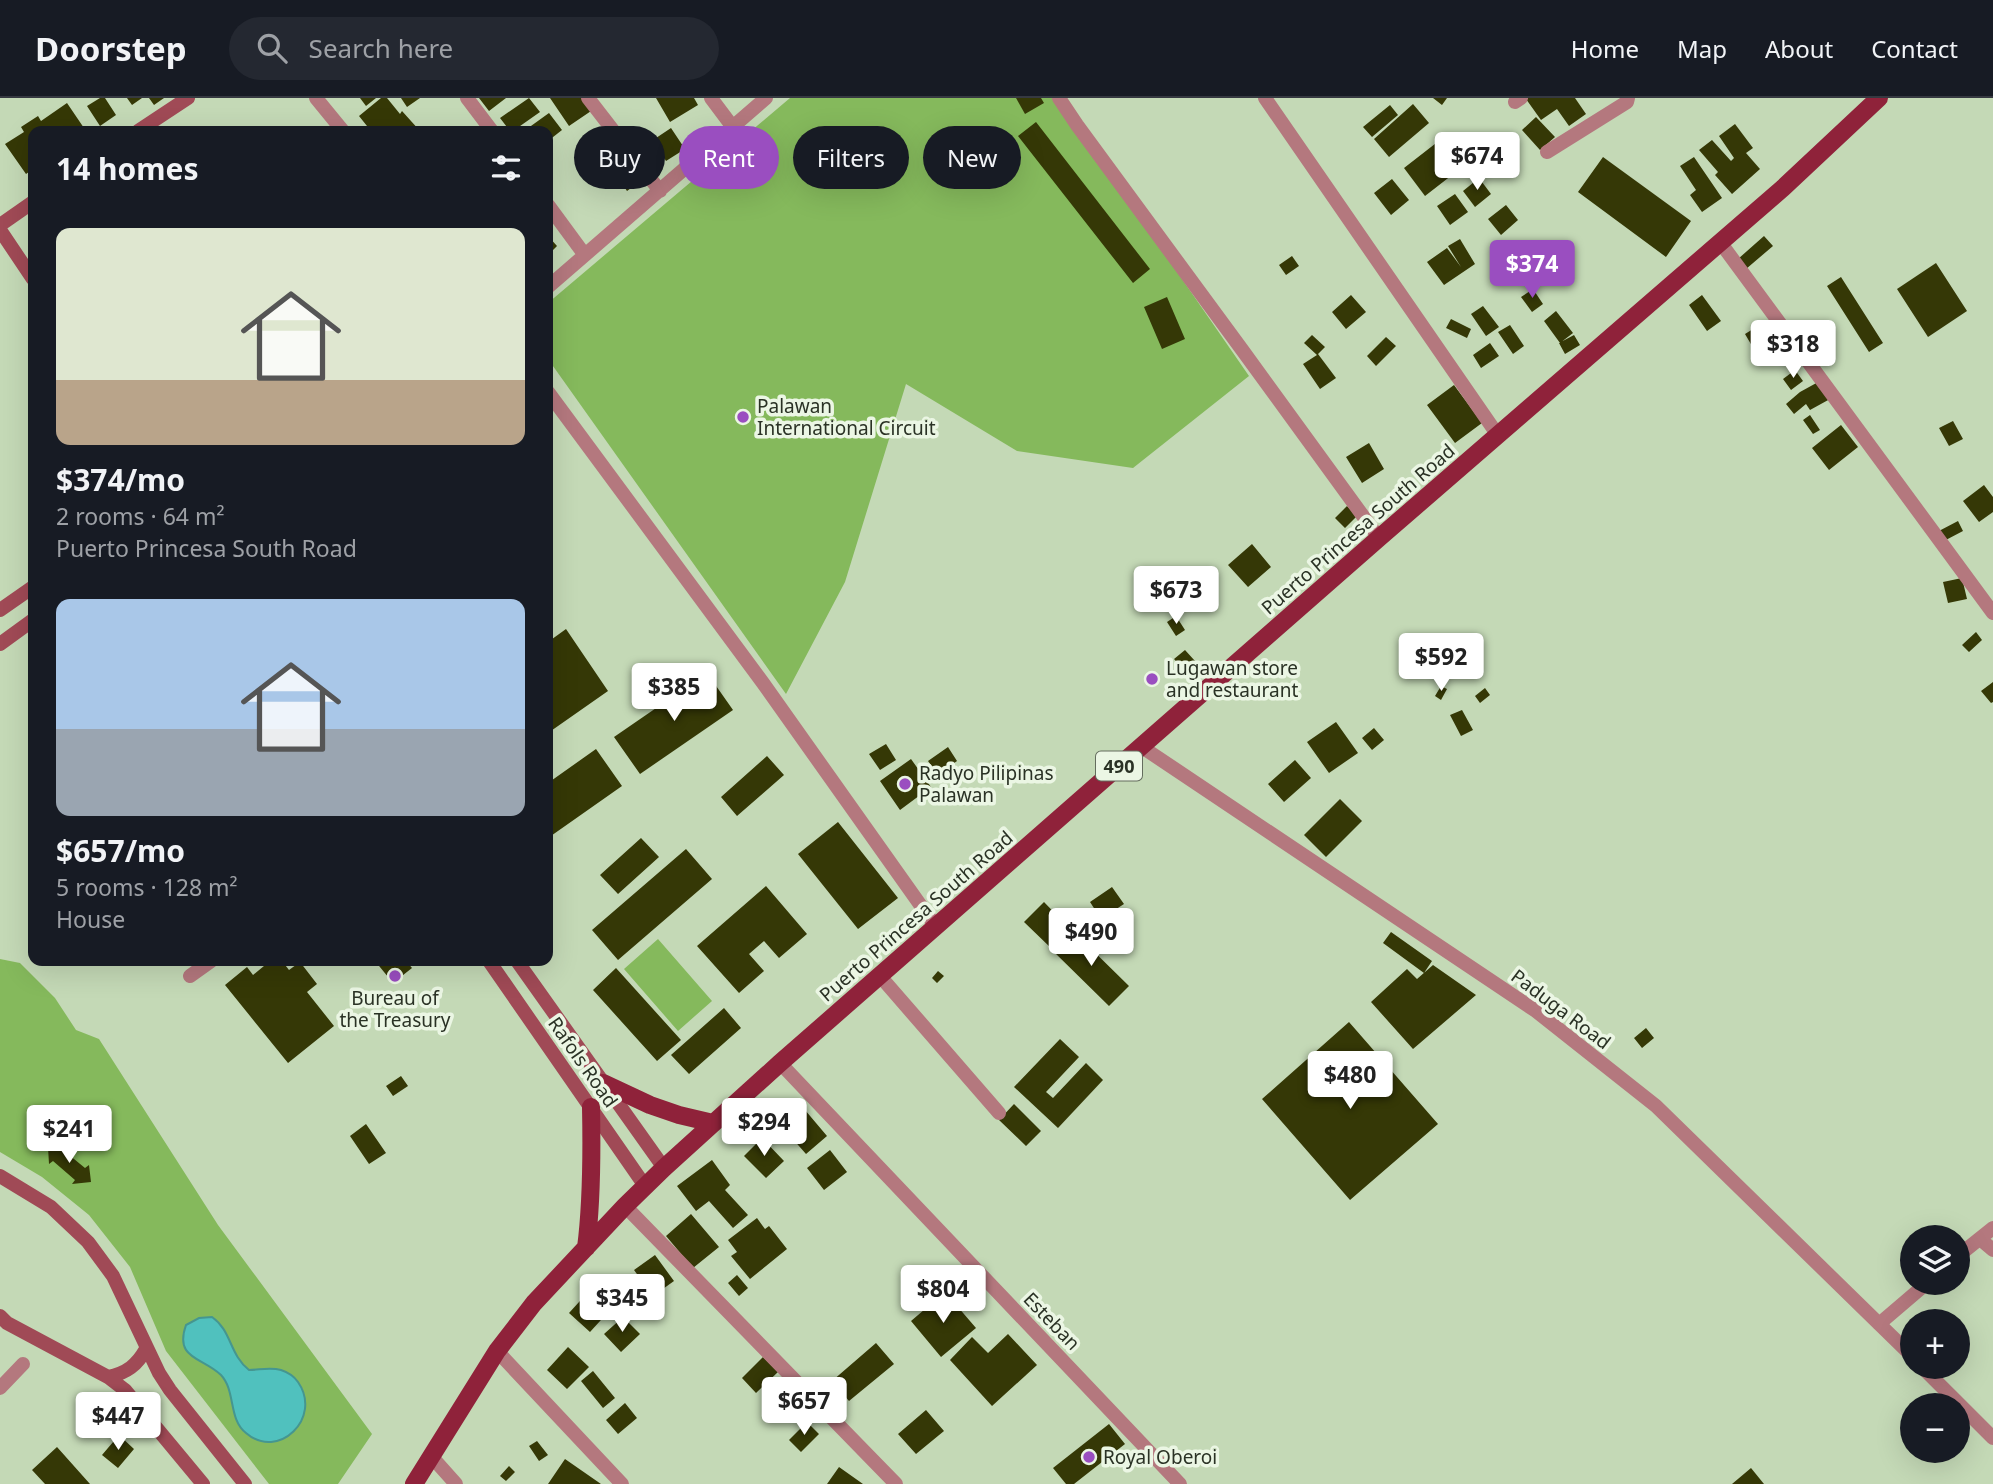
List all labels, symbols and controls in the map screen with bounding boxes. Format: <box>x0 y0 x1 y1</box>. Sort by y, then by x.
search box <box>229 17 719 80</box>
text: Doorstep <box>35 26 187 71</box>
icon: search <box>253 29 291 67</box>
text: Search here <box>309 30 453 66</box>
text: Home <box>1571 32 1639 65</box>
text: Map <box>1677 32 1727 65</box>
text: About <box>1765 32 1833 65</box>
text: Contact <box>1871 32 1958 65</box>
chip: Buy <box>574 126 665 189</box>
chip: Rent <box>679 126 779 189</box>
chip: Filters <box>793 126 909 189</box>
chip: New <box>923 126 1021 189</box>
pin: $674 <box>1436 132 1518 192</box>
text: $674 <box>1451 139 1503 171</box>
text: 14 homes <box>56 148 199 189</box>
icon: filters <box>487 149 525 187</box>
pin: $374 <box>1491 240 1573 300</box>
text: $374 <box>1506 247 1558 279</box>
icon: home <box>228 273 354 399</box>
pin: $318 <box>1752 320 1834 380</box>
text: $318 <box>1767 327 1819 359</box>
place label: Palawan International Circuit <box>757 393 936 441</box>
marker: Palawan International Circuit <box>735 409 751 425</box>
street label: Puerto Princesa South Road <box>1256 438 1460 620</box>
text: $374/mo <box>56 459 185 500</box>
text: 2 rooms · 64 m² <box>56 500 225 532</box>
text: Puerto Princesa South Road <box>56 532 357 564</box>
pin: $673 <box>1135 566 1217 626</box>
text: $673 <box>1150 573 1202 605</box>
pin: $592 <box>1400 634 1482 693</box>
text: $592 <box>1415 640 1467 672</box>
icon: home <box>228 644 354 770</box>
place label: Lugawan store and restaurant <box>1166 655 1298 703</box>
pin: $385 <box>633 664 715 723</box>
text: $385 <box>648 670 700 702</box>
marker: Lugawan store and restaurant <box>1144 671 1160 687</box>
road number: 490 <box>1096 752 1142 780</box>
place label: Radyo Pilipinas Palawan <box>919 760 1054 808</box>
marker: Radyo Pilipinas Palawan <box>897 776 913 792</box>
street label: Puerto Princesa South Road <box>814 825 1018 1007</box>
text: $657/mo <box>56 830 185 871</box>
text: 5 rooms · 128 m² <box>56 871 238 903</box>
text: House <box>56 903 125 935</box>
pin: $490 <box>1050 908 1132 968</box>
text: $490 <box>1065 915 1117 947</box>
street label: Paduga Road <box>1506 963 1616 1055</box>
marker: Bureau of the Treasury <box>387 968 403 984</box>
place label: Bureau of the Treasury <box>339 985 451 1033</box>
street label: Rafols Road <box>542 1011 624 1113</box>
pin: $480 <box>1309 1052 1391 1111</box>
text: $480 <box>1324 1058 1376 1090</box>
pin: $294 <box>723 1098 805 1158</box>
pin: $241 <box>28 1105 110 1165</box>
text: $294 <box>738 1105 790 1137</box>
text: $241 <box>43 1112 95 1144</box>
map controls <box>1900 1225 1970 1463</box>
button: layers <box>1900 1225 1970 1295</box>
pin: $804 <box>902 1266 984 1325</box>
text: $804 <box>917 1272 969 1304</box>
pin: $345 <box>581 1274 663 1334</box>
text: $345 <box>596 1281 648 1313</box>
street label: Esteban <box>1018 1286 1086 1356</box>
button: + <box>1900 1309 1970 1379</box>
pin: $657 <box>763 1378 845 1437</box>
text: $657 <box>778 1384 830 1416</box>
pin: $447 <box>77 1392 159 1452</box>
button: − <box>1900 1393 1970 1463</box>
text: $447 <box>92 1399 144 1431</box>
place label: Royal Oberoi <box>1103 1444 1217 1470</box>
marker: Royal Oberoi <box>1081 1449 1097 1465</box>

